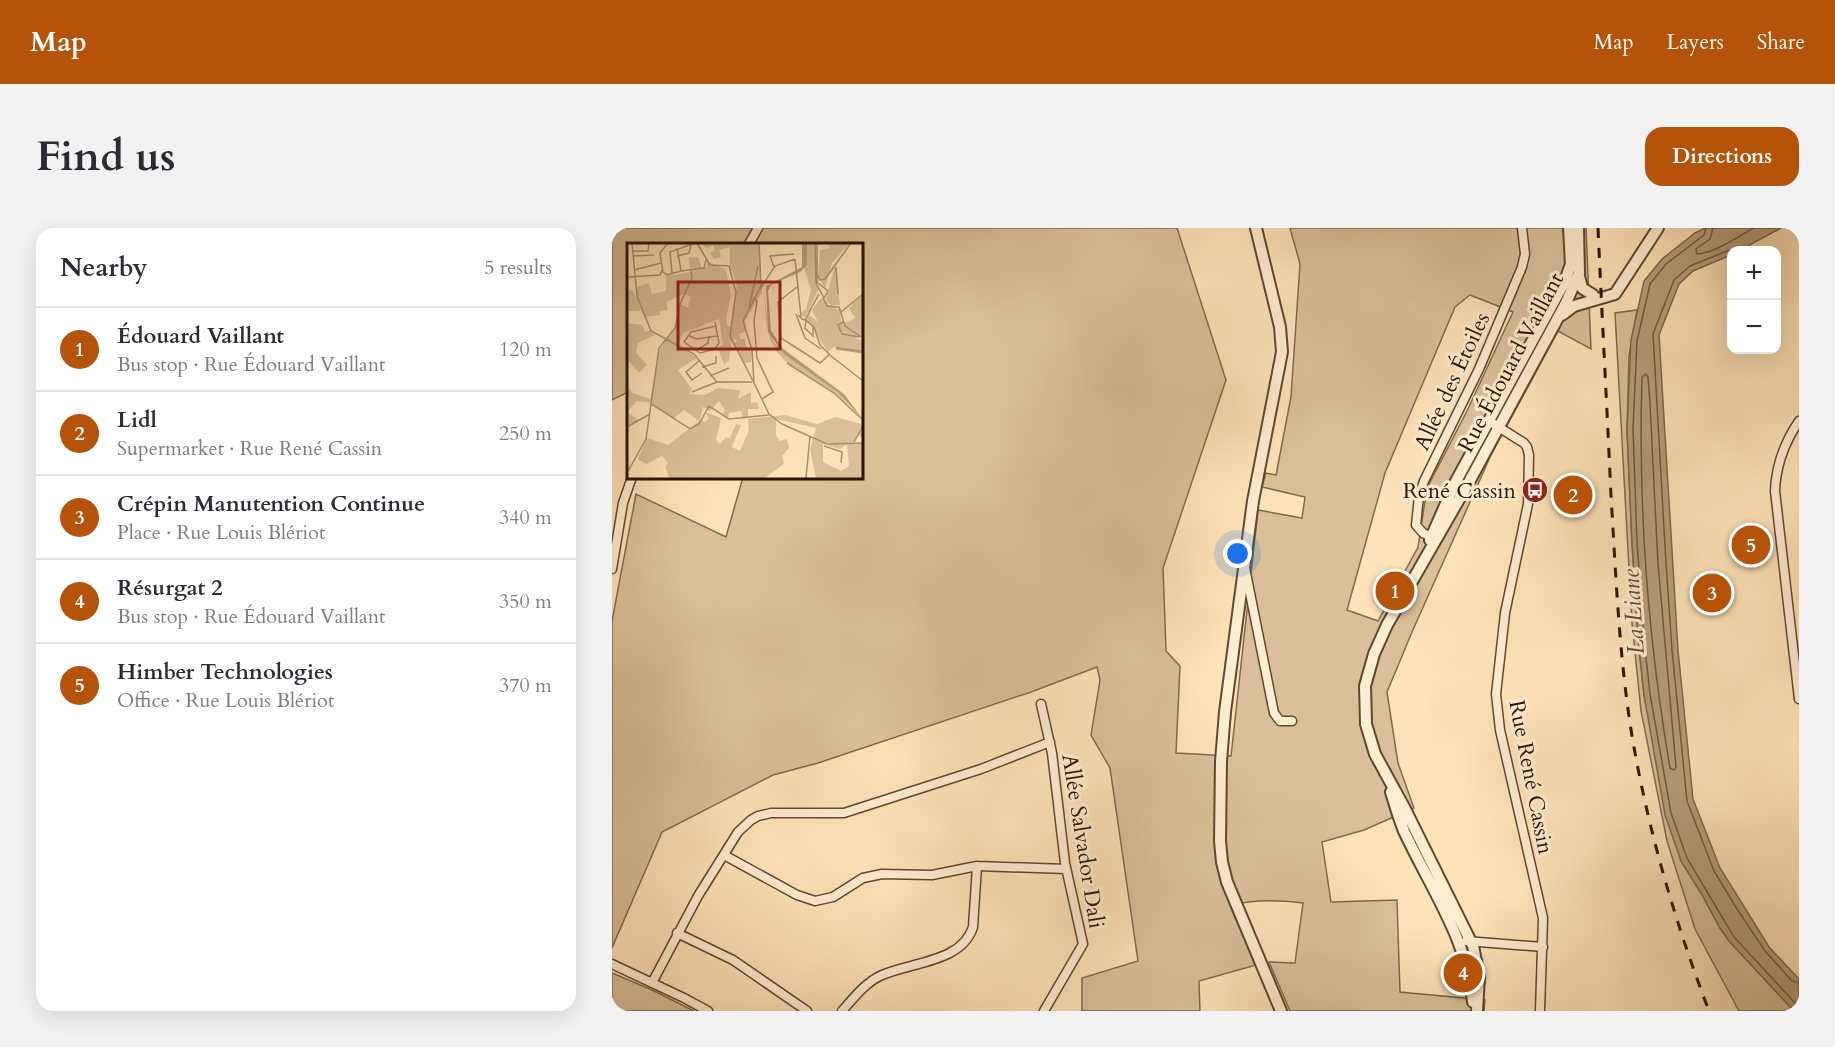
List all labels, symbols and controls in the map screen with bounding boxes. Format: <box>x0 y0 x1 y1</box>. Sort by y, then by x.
text: Map <box>30 23 87 61</box>
text: Map <box>1594 28 1634 57</box>
text: Layers <box>1667 28 1724 57</box>
text: Share <box>1757 28 1805 57</box>
button: Directions <box>1645 127 1799 186</box>
text: Find us <box>36 128 176 185</box>
inset map <box>627 243 862 478</box>
map controls <box>1727 246 1781 354</box>
button: + <box>1727 246 1781 300</box>
text: Nearby <box>60 250 148 285</box>
text: 5 results <box>484 254 552 281</box>
street label: Rue Édouard Vaillant <box>1451 267 1571 458</box>
button: − <box>1727 300 1781 354</box>
street label: Allée des Étoiles <box>1407 307 1497 455</box>
text: Édouard Vaillant <box>117 321 284 351</box>
text: 1 <box>74 336 85 363</box>
text: 120 m <box>499 336 552 363</box>
text: Bus stop · Rue Édouard Vaillant <box>117 351 385 378</box>
text: Lidl <box>117 405 157 435</box>
text: 2 <box>74 420 85 447</box>
text: 250 m <box>499 420 552 447</box>
text: Supermarket · Rue René Cassin <box>117 435 382 462</box>
pin: 2 <box>1554 472 1592 518</box>
bus stop icon: René Cassin <box>1520 475 1550 505</box>
place label: René Cassin <box>1403 476 1516 506</box>
text: Crépin Manutention Continue <box>117 489 425 519</box>
text: 3 <box>74 504 85 531</box>
text: 340 m <box>499 504 552 531</box>
text: Place · Rue Louis Blériot <box>117 519 325 546</box>
pin: 5 <box>1732 522 1770 568</box>
your location <box>1223 539 1252 568</box>
water label: La Liane <box>1614 567 1653 656</box>
pin: 1 <box>1376 568 1414 614</box>
pin: 3 <box>1692 570 1732 616</box>
text: Résurgat 2 <box>117 573 223 603</box>
text: 4 <box>74 588 85 615</box>
text: 350 m <box>499 588 552 615</box>
text: Bus stop · Rue Édouard Vaillant <box>117 603 385 630</box>
text: Himber Technologies <box>117 657 333 687</box>
text: 5 <box>74 672 85 699</box>
text: 370 m <box>499 672 552 699</box>
text: Office · Rue Louis Blériot <box>117 687 334 714</box>
street label: Rue René Cassin <box>1501 697 1561 857</box>
street label: Allée Salvador Dali <box>1054 752 1112 931</box>
pin: 4 <box>1444 950 1482 996</box>

